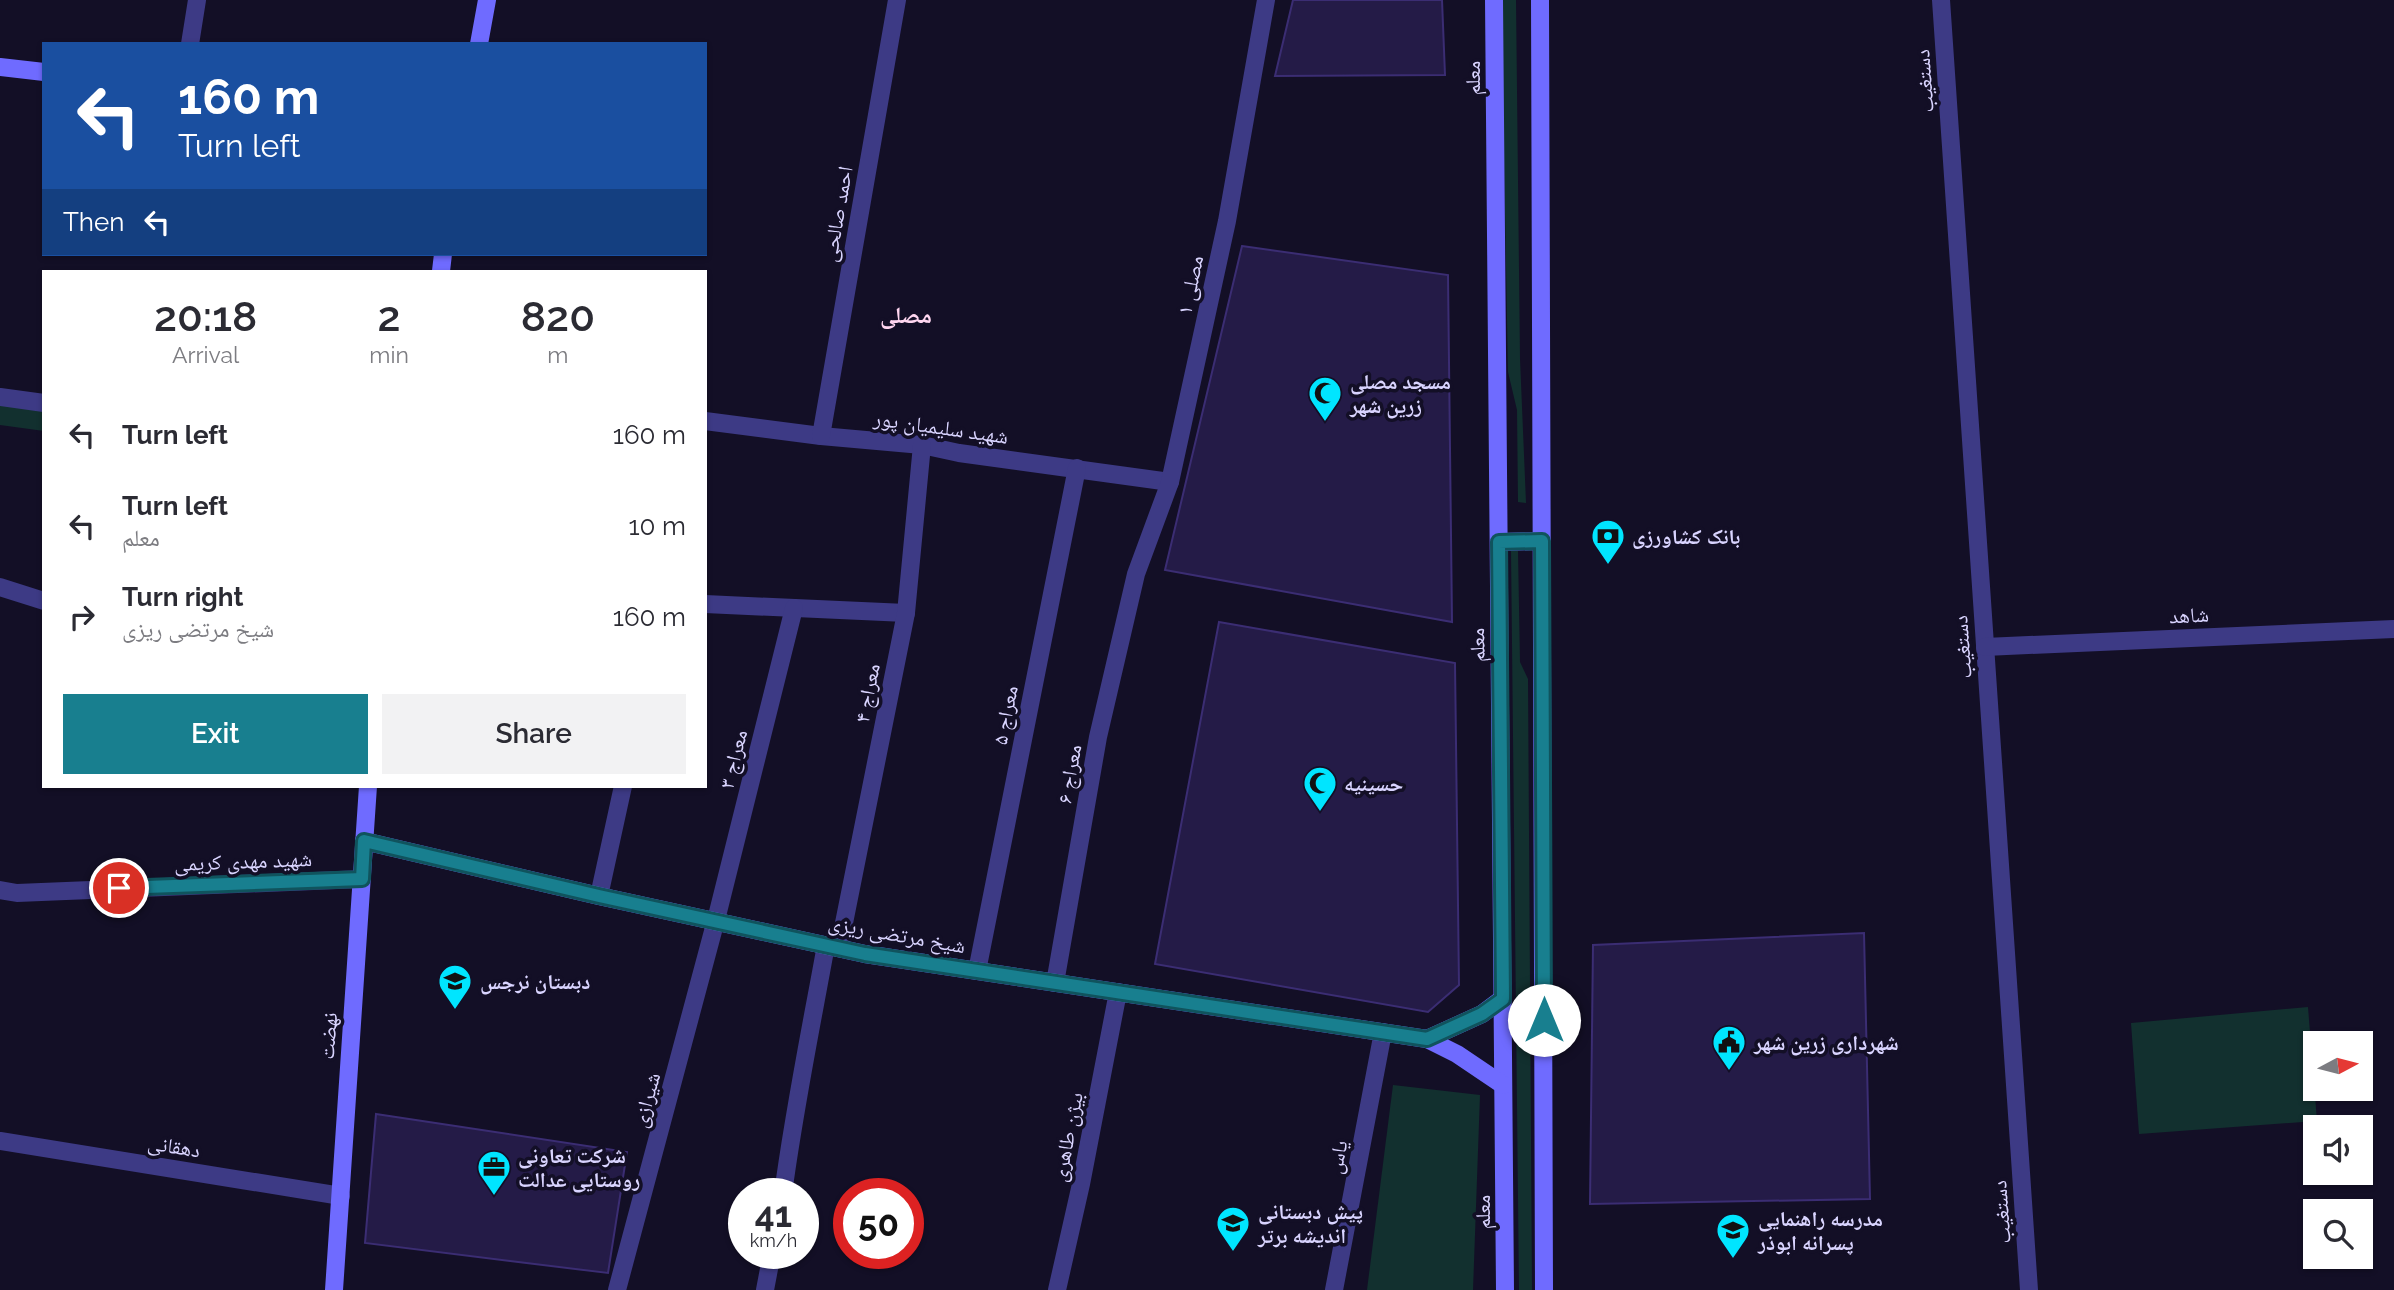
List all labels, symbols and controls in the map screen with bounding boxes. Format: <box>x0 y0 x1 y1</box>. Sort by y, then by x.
street label: دستغیب <box>1909 48 1939 114</box>
street label: معلم <box>1460 61 1487 95</box>
text: 160 m <box>178 68 319 125</box>
icon: left <box>63 70 154 161</box>
text: Turn left <box>178 127 300 164</box>
street label: احمد صالحی <box>816 164 859 264</box>
icon: left <box>138 203 176 241</box>
text: Then <box>63 207 124 237</box>
street label: مصلی ۱ <box>1172 253 1209 317</box>
text: 20:18 <box>154 292 257 341</box>
text: 2 <box>378 292 401 341</box>
text: 820 <box>521 292 595 341</box>
district label: مصلی <box>880 301 932 329</box>
text: Arrival <box>172 341 239 368</box>
text: min <box>369 341 409 368</box>
text: m <box>547 341 568 368</box>
place label: مسجد مصلی زرین شهر <box>1349 369 1451 419</box>
mosque icon: مسجد مصلی زرین شهر <box>1306 374 1344 423</box>
street label: شهید سلیمیان پور <box>871 405 1010 449</box>
icon: left <box>63 416 101 454</box>
text: Turn left <box>122 420 228 450</box>
text: 160 m <box>613 420 686 450</box>
text: Turn left <box>122 491 228 521</box>
icon: left <box>63 507 101 545</box>
text: 10 m <box>628 511 686 541</box>
bank icon: بانک کشاورزی <box>1589 517 1627 566</box>
text: معلم <box>122 524 160 551</box>
place label: بانک کشاورزی <box>1632 524 1740 549</box>
text: Turn right <box>122 582 243 612</box>
icon: right <box>63 598 101 636</box>
street label: شاهد <box>2168 601 2210 629</box>
text: 160 m <box>613 602 686 632</box>
street label: دستغیب <box>1947 614 1977 680</box>
text: شیخ مرتضی ریزی <box>122 615 274 642</box>
street label: معلم <box>1464 627 1492 662</box>
street label: معراج ۴ <box>849 661 886 725</box>
street label: معراج ۵ <box>987 683 1024 747</box>
button: Exit <box>63 694 368 774</box>
button: Share <box>382 694 686 774</box>
street label: معراج ۳ <box>714 727 753 791</box>
street label: معراج ۶ <box>1051 742 1087 806</box>
mosque icon: حسینیه <box>1301 764 1339 813</box>
place label: حسینیه <box>1344 771 1403 796</box>
street label: شهید مهدی کریمی <box>174 846 312 877</box>
pin <box>89 858 149 918</box>
icon: arrive <box>100 869 138 907</box>
street label: شیخ مرتضی ریزی <box>826 910 968 959</box>
school or university icon: دبستان نرجس <box>436 962 474 1011</box>
place label: دبستان نرجس <box>480 969 590 995</box>
position arrow <box>1507 983 1581 1057</box>
street label: نهضت <box>314 1012 342 1060</box>
public building icon: شهرداری زرین شهر <box>1710 1023 1748 1072</box>
place label: شهرداری زرین شهر <box>1753 1030 1899 1056</box>
north arrow <box>2303 1031 2373 1101</box>
map controls <box>2303 1031 2373 1269</box>
street label: شیرازی <box>627 1070 665 1130</box>
street label: بیژن طاهری <box>1046 1090 1088 1184</box>
button: sound <box>2303 1115 2373 1185</box>
street label: دهقانی <box>146 1130 202 1163</box>
street label: یاس <box>1322 1138 1353 1176</box>
place label: شرکت تعاونی روستایی عدالت <box>518 1143 640 1193</box>
office icon: شرکت تعاونی روستایی عدالت <box>475 1148 513 1197</box>
speed limit sign: 50 <box>833 1178 924 1269</box>
street label: دستغیب <box>1986 1179 2016 1245</box>
text: 41 <box>755 1194 792 1235</box>
street label: معلم <box>1470 1195 1497 1229</box>
place label: پیش دبستانی اندیشه برتر <box>1257 1199 1363 1248</box>
button: search <box>2303 1199 2373 1269</box>
school or university icon: پیش دبستانی اندیشه برتر <box>1214 1204 1252 1253</box>
place label: مدرسه راهنمایی پسرانه ابوذر <box>1757 1206 1883 1255</box>
school or university icon: مدرسه راهنمایی پسرانه ابوذر <box>1714 1211 1752 1260</box>
text: km/h <box>750 1230 797 1251</box>

